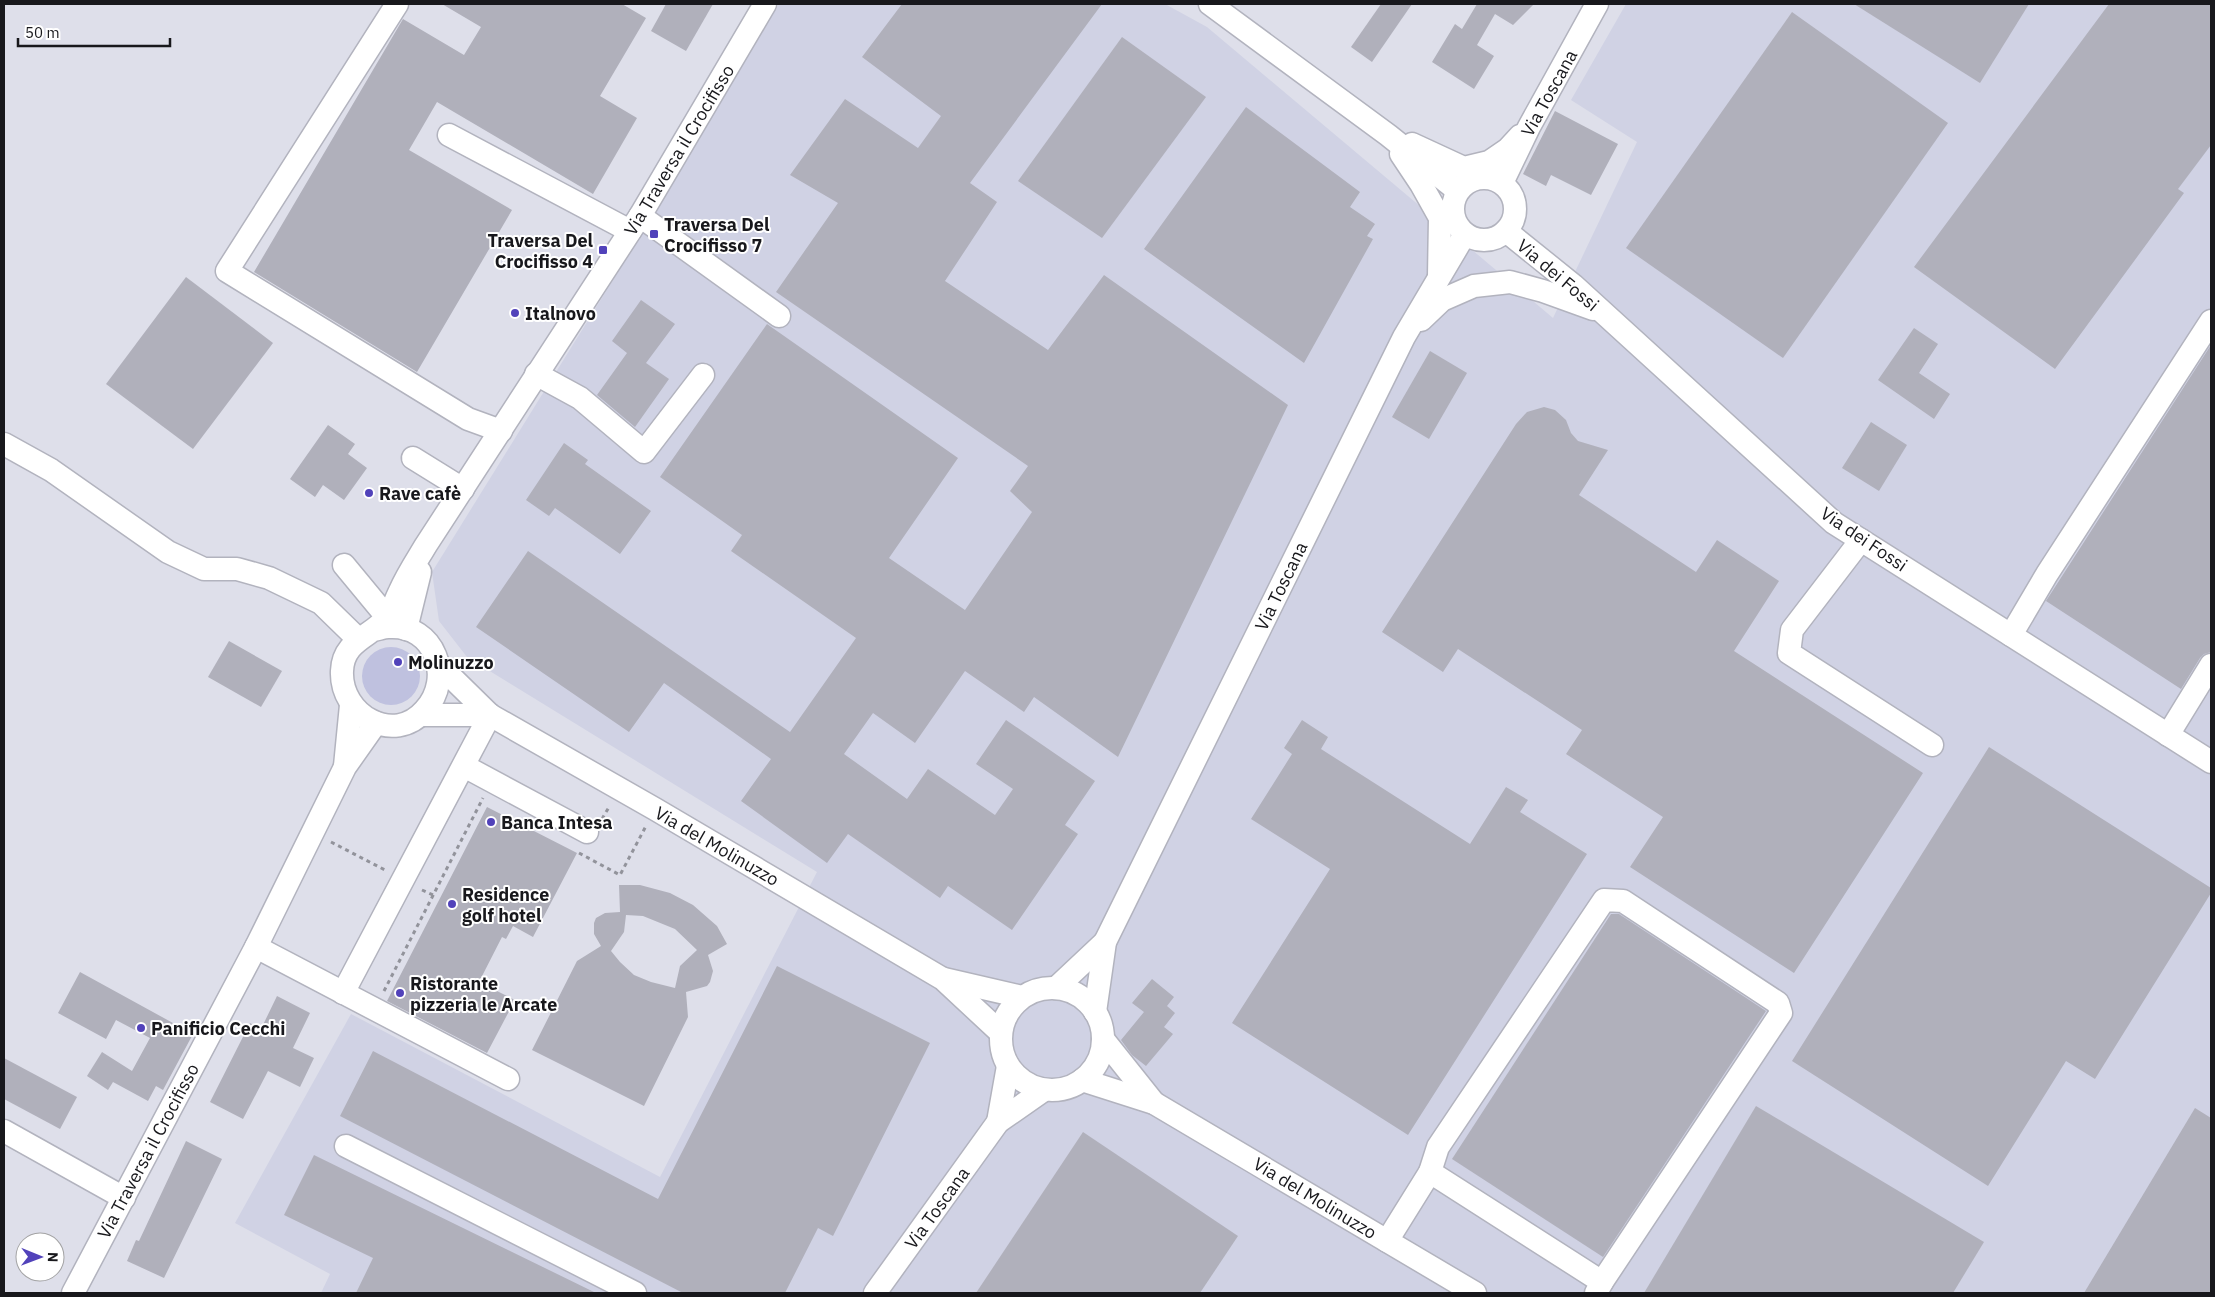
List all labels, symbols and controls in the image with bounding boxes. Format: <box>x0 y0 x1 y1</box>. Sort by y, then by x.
scale bar <box>18 15 170 47</box>
text: 50 m <box>25 23 60 42</box>
street label: Via Toscana <box>1516 45 1582 140</box>
street label: Via Traversa il Crocifisso <box>619 60 739 240</box>
place label: Traversa Del Crocifisso 7 <box>664 213 770 257</box>
marker: Traversa Del Crocifisso 7 <box>648 228 660 240</box>
place label: Traversa Del Crocifisso 4 <box>488 229 594 273</box>
street label: Via dei Fossi <box>1512 234 1604 316</box>
marker: Traversa Del Crocifisso 4 <box>597 244 609 256</box>
place label: Italnovo <box>525 302 596 325</box>
marker: Italnovo <box>509 307 521 319</box>
place label: Rave cafè <box>379 482 461 505</box>
marker: Rave cafè <box>363 487 375 499</box>
street label: Via dei Fossi <box>1816 502 1912 576</box>
street label: Via Toscana <box>1250 538 1313 634</box>
place label: Molinuzzo <box>408 651 494 674</box>
marker: Molinuzzo <box>392 656 404 668</box>
street label: Via del Molinuzzo <box>651 801 783 891</box>
place label: Banca Intesa <box>501 811 613 834</box>
marker: Banca Intesa <box>485 816 497 828</box>
place label: Residence golf hotel <box>462 883 549 927</box>
marker: Residence golf hotel <box>446 898 458 910</box>
place label: Ristorante pizzeria le Arcate <box>410 972 557 1016</box>
marker: Ristorante pizzeria le Arcate <box>394 987 406 999</box>
place label: Panificio Cecchi <box>151 1017 285 1040</box>
marker: Panificio Cecchi <box>135 1022 147 1034</box>
street label: Via Traversa il Crocifisso <box>92 1059 204 1243</box>
street label: Via del Molinuzzo <box>1249 1152 1381 1244</box>
street label: Via Toscana <box>900 1162 975 1254</box>
north arrow <box>15 1232 65 1282</box>
text: N <box>44 1252 62 1262</box>

